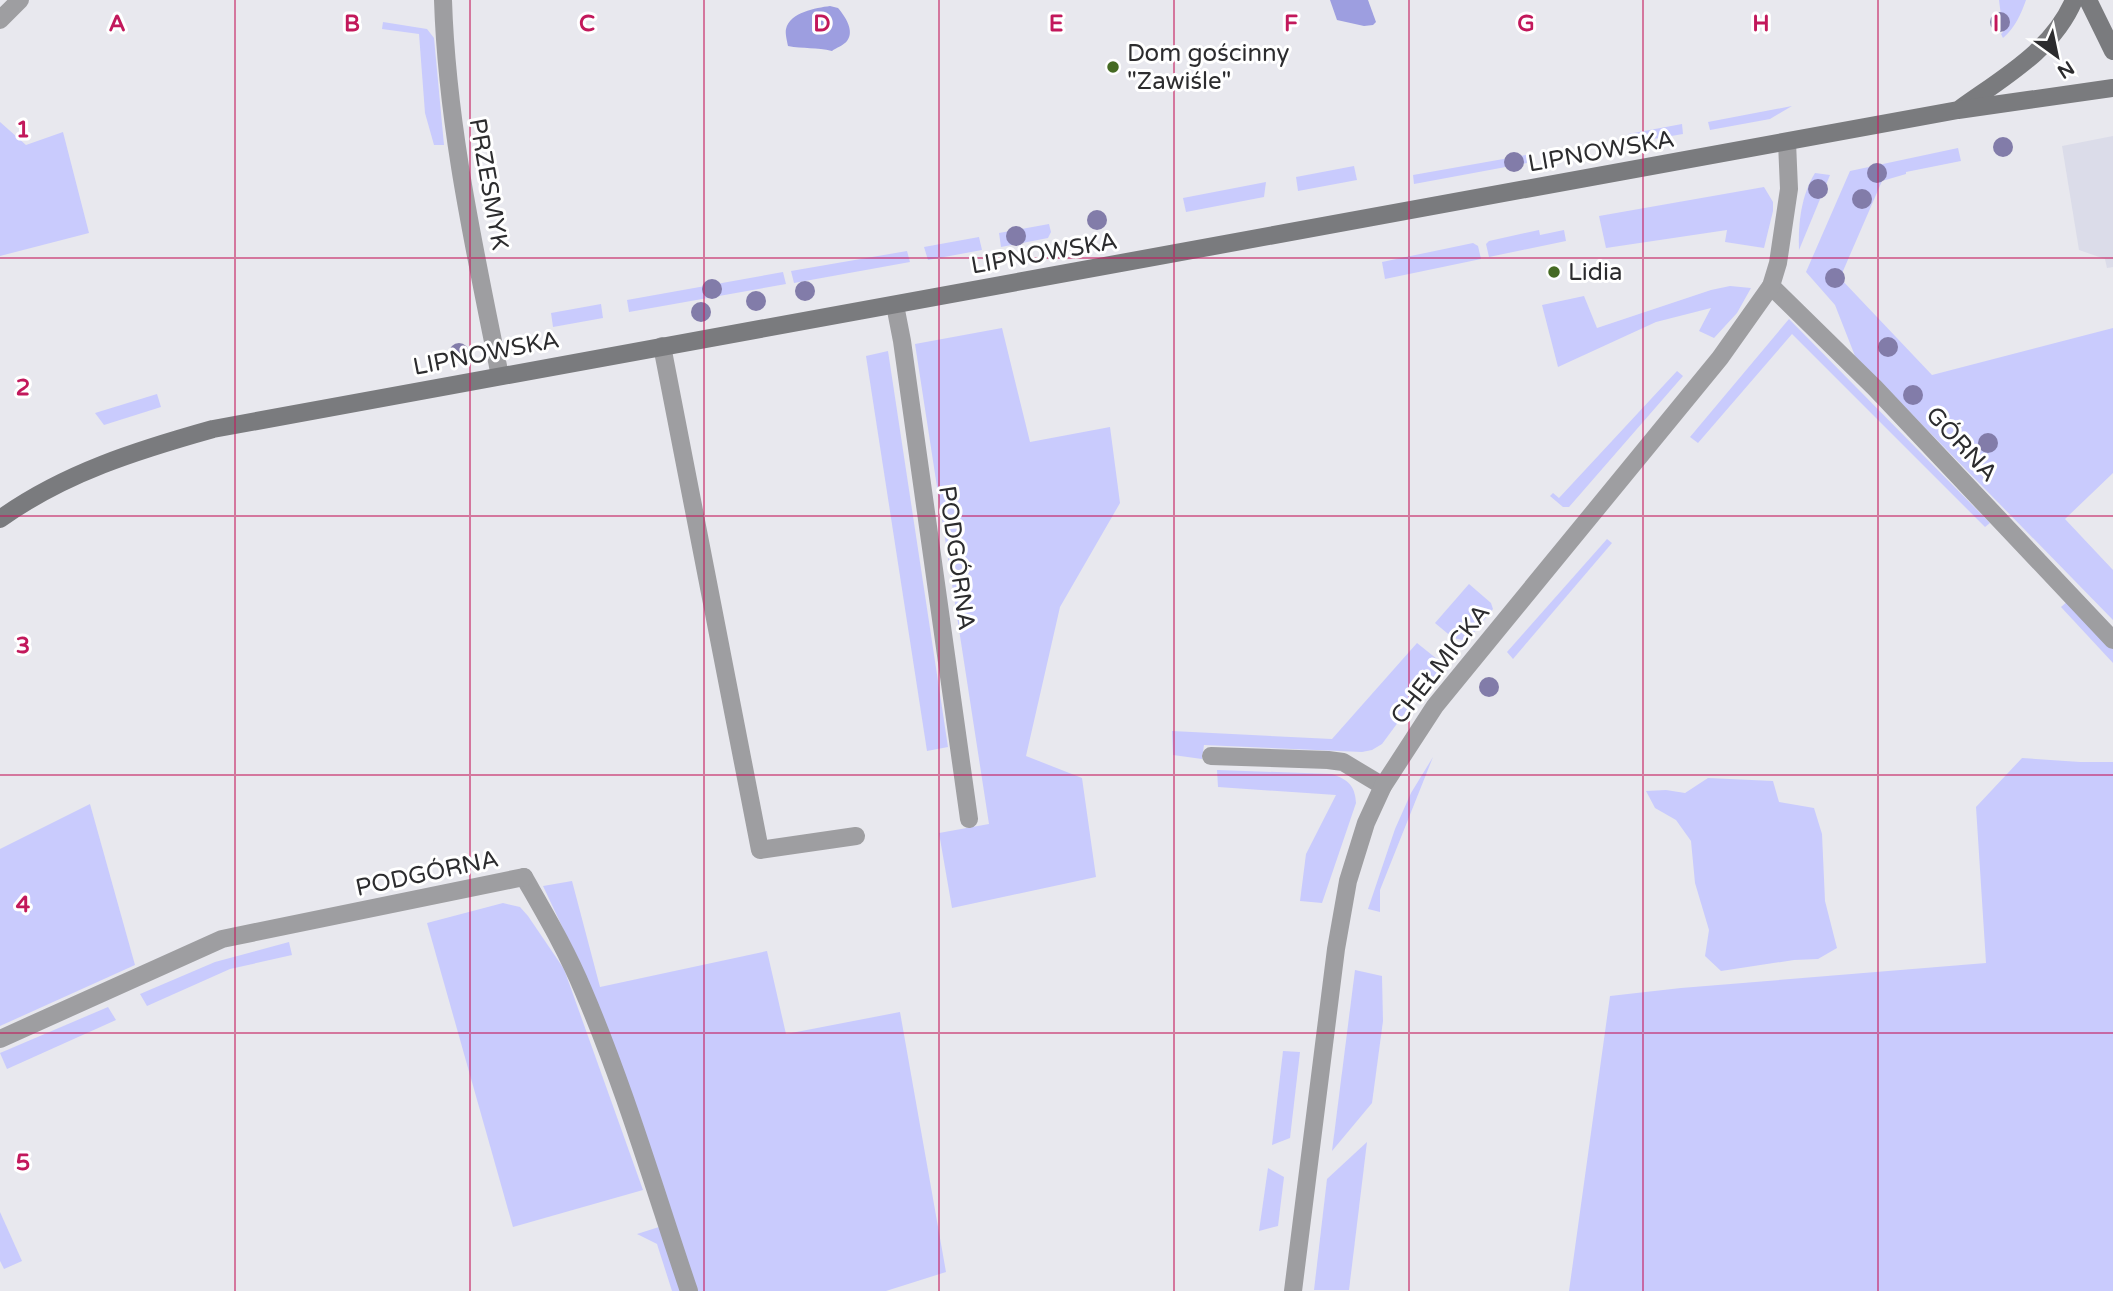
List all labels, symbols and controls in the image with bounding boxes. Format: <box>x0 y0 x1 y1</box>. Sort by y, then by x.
text: A <box>108 10 126 38</box>
text: B <box>344 10 360 38</box>
text: C <box>579 10 595 38</box>
text: D <box>813 10 831 38</box>
text: E <box>1049 10 1063 38</box>
text: F <box>1284 10 1298 38</box>
text: G <box>1517 10 1535 38</box>
text: H <box>1752 10 1770 38</box>
text: I <box>1993 10 1999 38</box>
north arrow <box>2022 21 2092 91</box>
place label: Dom gościnny "Zawiśle" <box>1127 39 1289 96</box>
text: N <box>2053 56 2078 83</box>
marker: Dom gościnny "Zawiśle" <box>1105 59 1121 75</box>
text: 1 <box>16 116 30 144</box>
street label: PRZESMYK <box>463 116 514 252</box>
street label: LIPNOWSKA <box>1526 124 1677 179</box>
street label: LIPNOWSKA <box>969 226 1120 281</box>
place label: Lidia <box>1568 258 1622 287</box>
marker: Lidia <box>1546 264 1562 280</box>
street label: LIPNOWSKA <box>411 325 562 382</box>
text: 2 <box>16 374 30 402</box>
street label: GÓRNA <box>1920 400 2004 488</box>
street label: PODGÓRNA <box>932 484 982 632</box>
street label: CHEŁMICKA <box>1385 599 1496 730</box>
text: 3 <box>16 632 30 660</box>
street label: PODGÓRNA <box>353 843 501 903</box>
text: 4 <box>16 891 31 919</box>
text: 5 <box>16 1149 30 1177</box>

